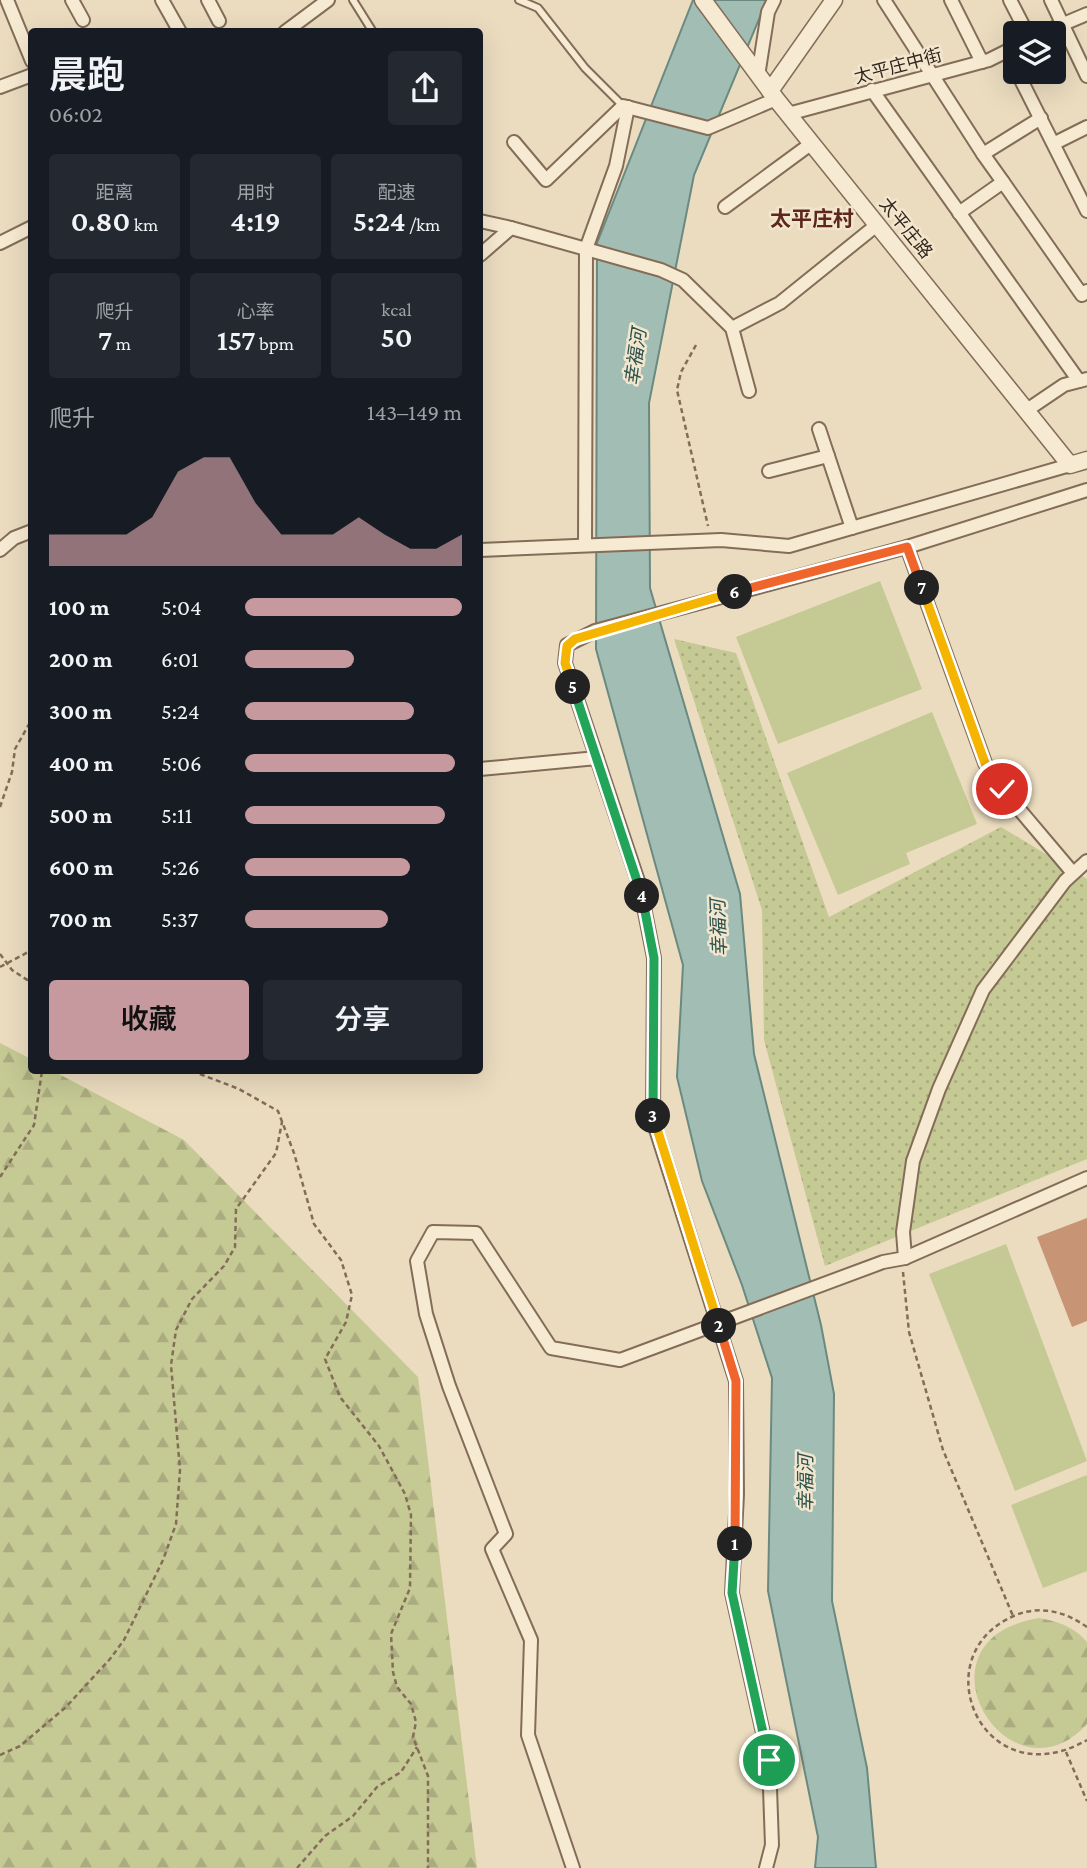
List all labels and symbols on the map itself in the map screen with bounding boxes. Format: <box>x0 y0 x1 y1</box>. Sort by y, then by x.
street label: 太平庄中街 <box>852 45 944 87</box>
street label: 太平庄路 <box>876 194 936 262</box>
district label: 太平庄村 <box>770 207 854 231</box>
water label: 幸福河 <box>621 323 650 387</box>
pin: 7 <box>904 570 940 606</box>
pin: 6 <box>718 574 752 610</box>
pin: 5 <box>556 670 590 704</box>
pin <box>972 759 1032 819</box>
pin: 4 <box>624 878 660 914</box>
water label: 幸福河 <box>707 895 730 957</box>
pin: 3 <box>636 1098 670 1134</box>
pin: 2 <box>702 1308 736 1344</box>
water label: 幸福河 <box>795 1451 816 1512</box>
pin: 1 <box>718 1526 752 1562</box>
pin <box>739 1730 799 1790</box>

